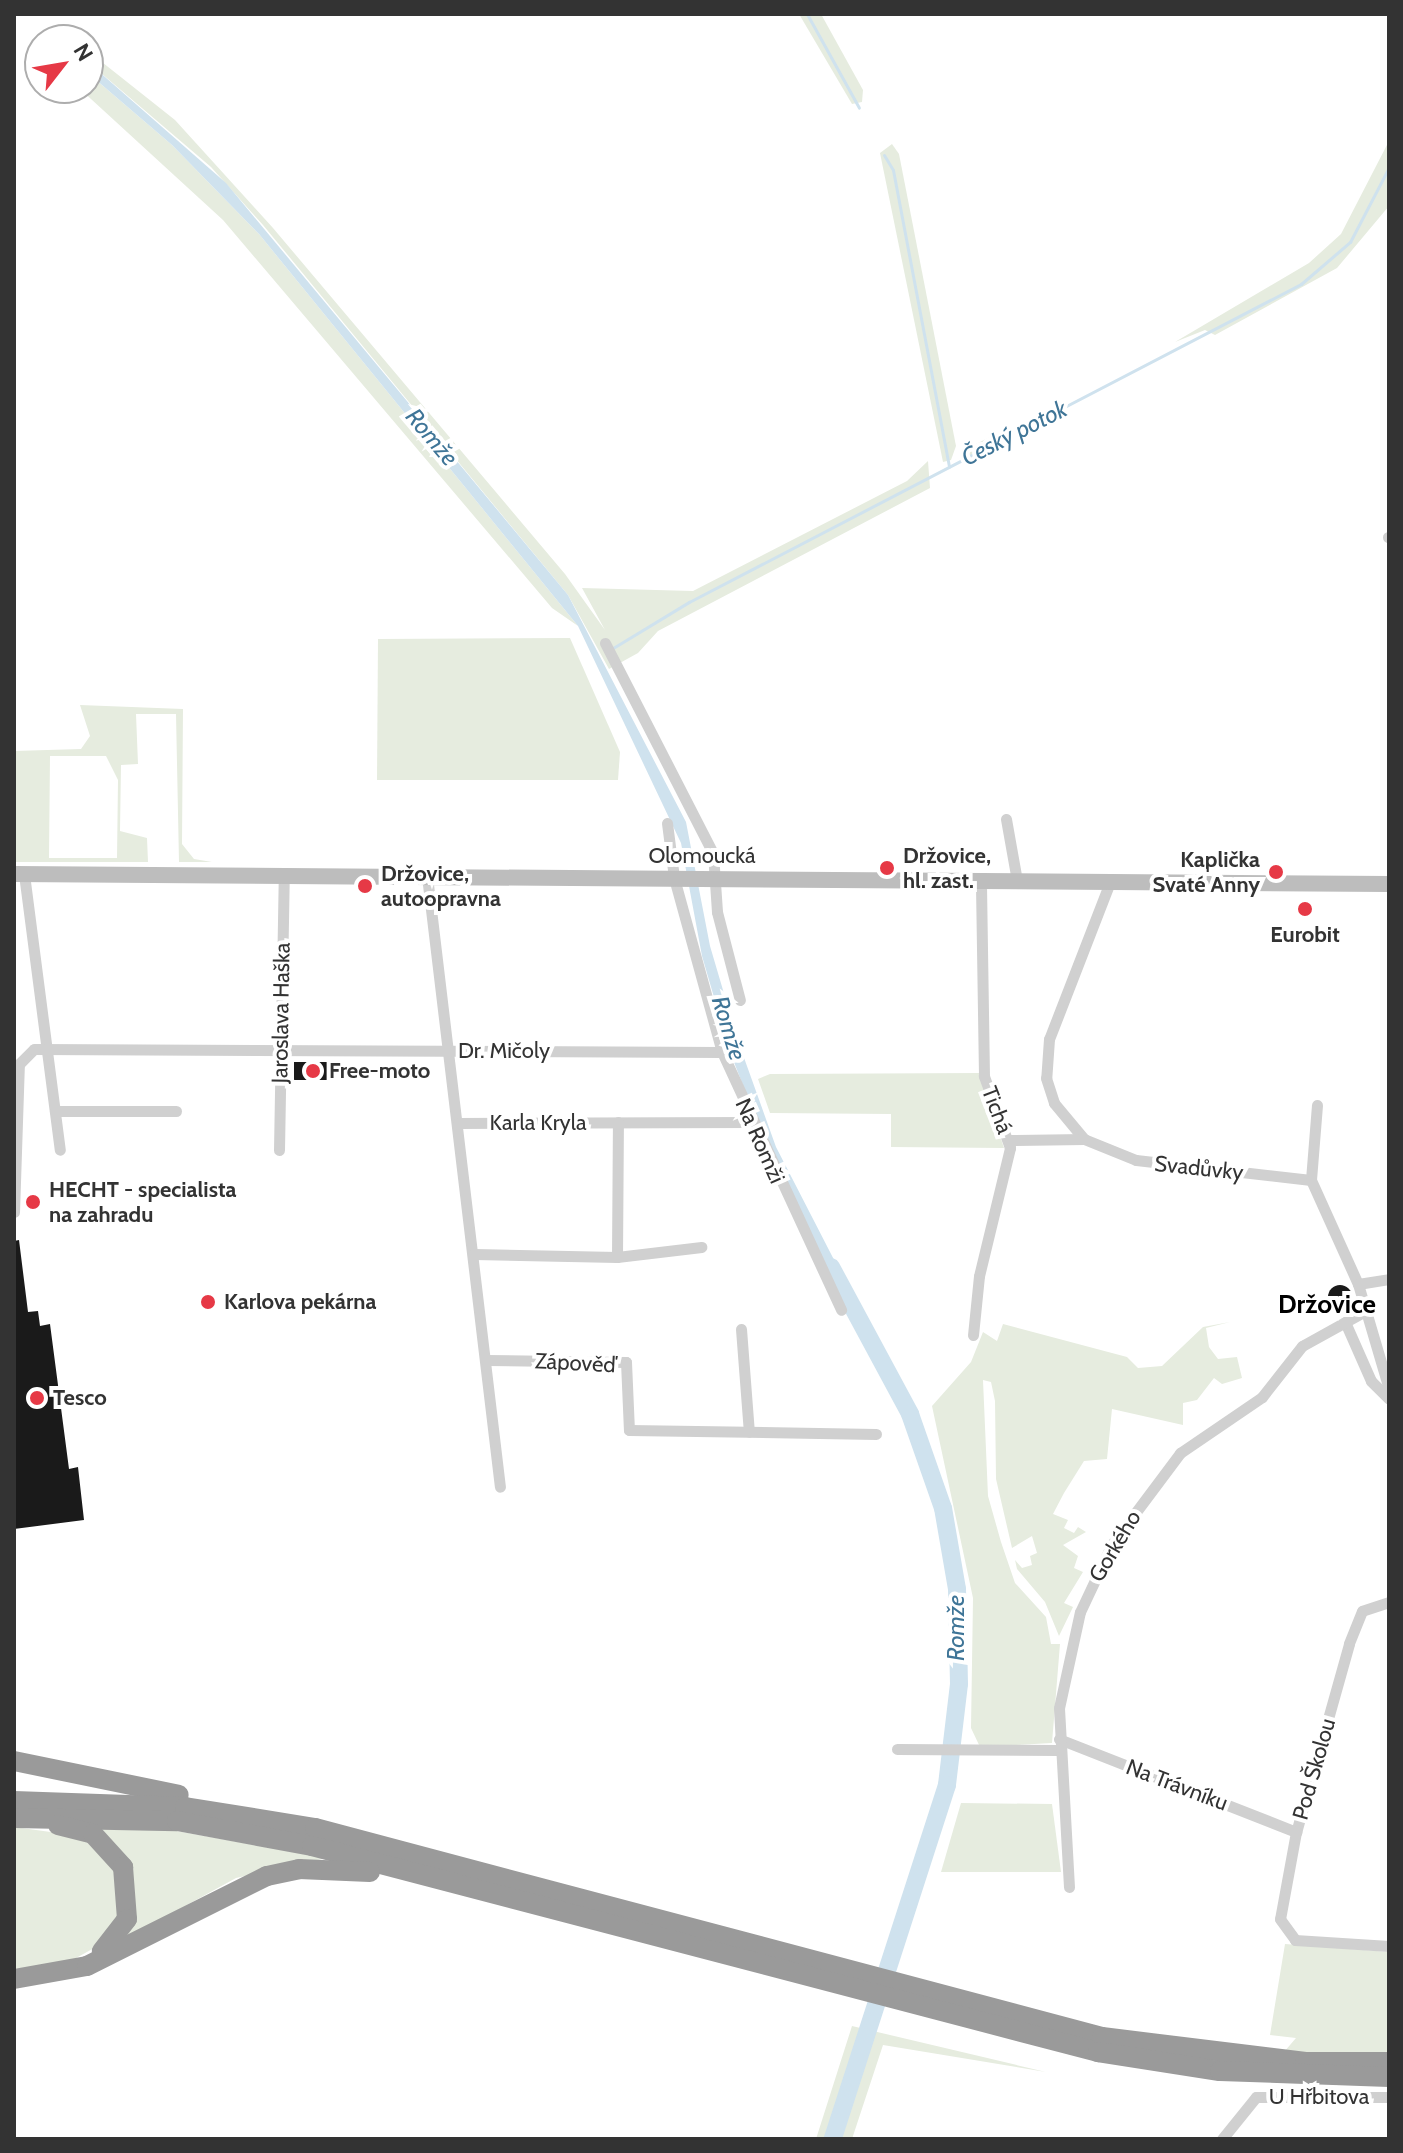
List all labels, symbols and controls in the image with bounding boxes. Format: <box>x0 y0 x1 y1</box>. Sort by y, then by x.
north arrow <box>24 24 104 104</box>
text: N <box>68 39 99 66</box>
water label: Český potok <box>956 394 1072 472</box>
water label: Romže <box>400 403 464 471</box>
place label: Držovice, hl. zast. <box>903 842 991 894</box>
street label: Olomoucká <box>648 843 756 869</box>
place label: Kaplička Svaté Anny <box>1153 846 1260 898</box>
marker: Držovice, hl. zast. <box>878 859 896 877</box>
place label: Držovice, autoopravna <box>381 860 501 912</box>
marker: Kaplička Svaté Anny <box>1267 863 1285 881</box>
marker: Držovice, autoopravna <box>356 877 374 895</box>
marker: Eurobit <box>1296 900 1314 918</box>
place label: Eurobit <box>1270 922 1340 948</box>
street label: Jaroslava Haška <box>267 942 295 1084</box>
water label: Romže <box>706 992 752 1064</box>
street label: Dr. Mičoly <box>458 1038 550 1064</box>
place label: Free-moto <box>329 1058 430 1084</box>
marker: Free-moto <box>304 1062 322 1080</box>
street label: Tichá <box>976 1083 1018 1137</box>
street label: Na Romži <box>730 1095 790 1187</box>
street label: Karla Kryla <box>490 1110 586 1136</box>
street label: Svadůvky <box>1153 1150 1245 1186</box>
place label: HECHT - specialista na zahradu <box>49 1176 236 1228</box>
marker: HECHT - specialista na zahradu <box>24 1193 42 1211</box>
place label: Karlova pekárna <box>224 1289 376 1315</box>
district label: Držovice <box>1278 1289 1376 1321</box>
marker: Karlova pekárna <box>199 1293 217 1311</box>
street label: Zápověď <box>534 1348 618 1378</box>
place label: Tesco <box>53 1385 107 1411</box>
marker: Tesco <box>28 1389 46 1407</box>
street label: Gorkého <box>1083 1506 1147 1586</box>
water label: Romže <box>942 1595 970 1661</box>
street label: Pod Školou <box>1287 1715 1341 1823</box>
street label: Na Trávníku <box>1122 1754 1232 1816</box>
street label: U Hřbitova <box>1269 2084 1369 2110</box>

